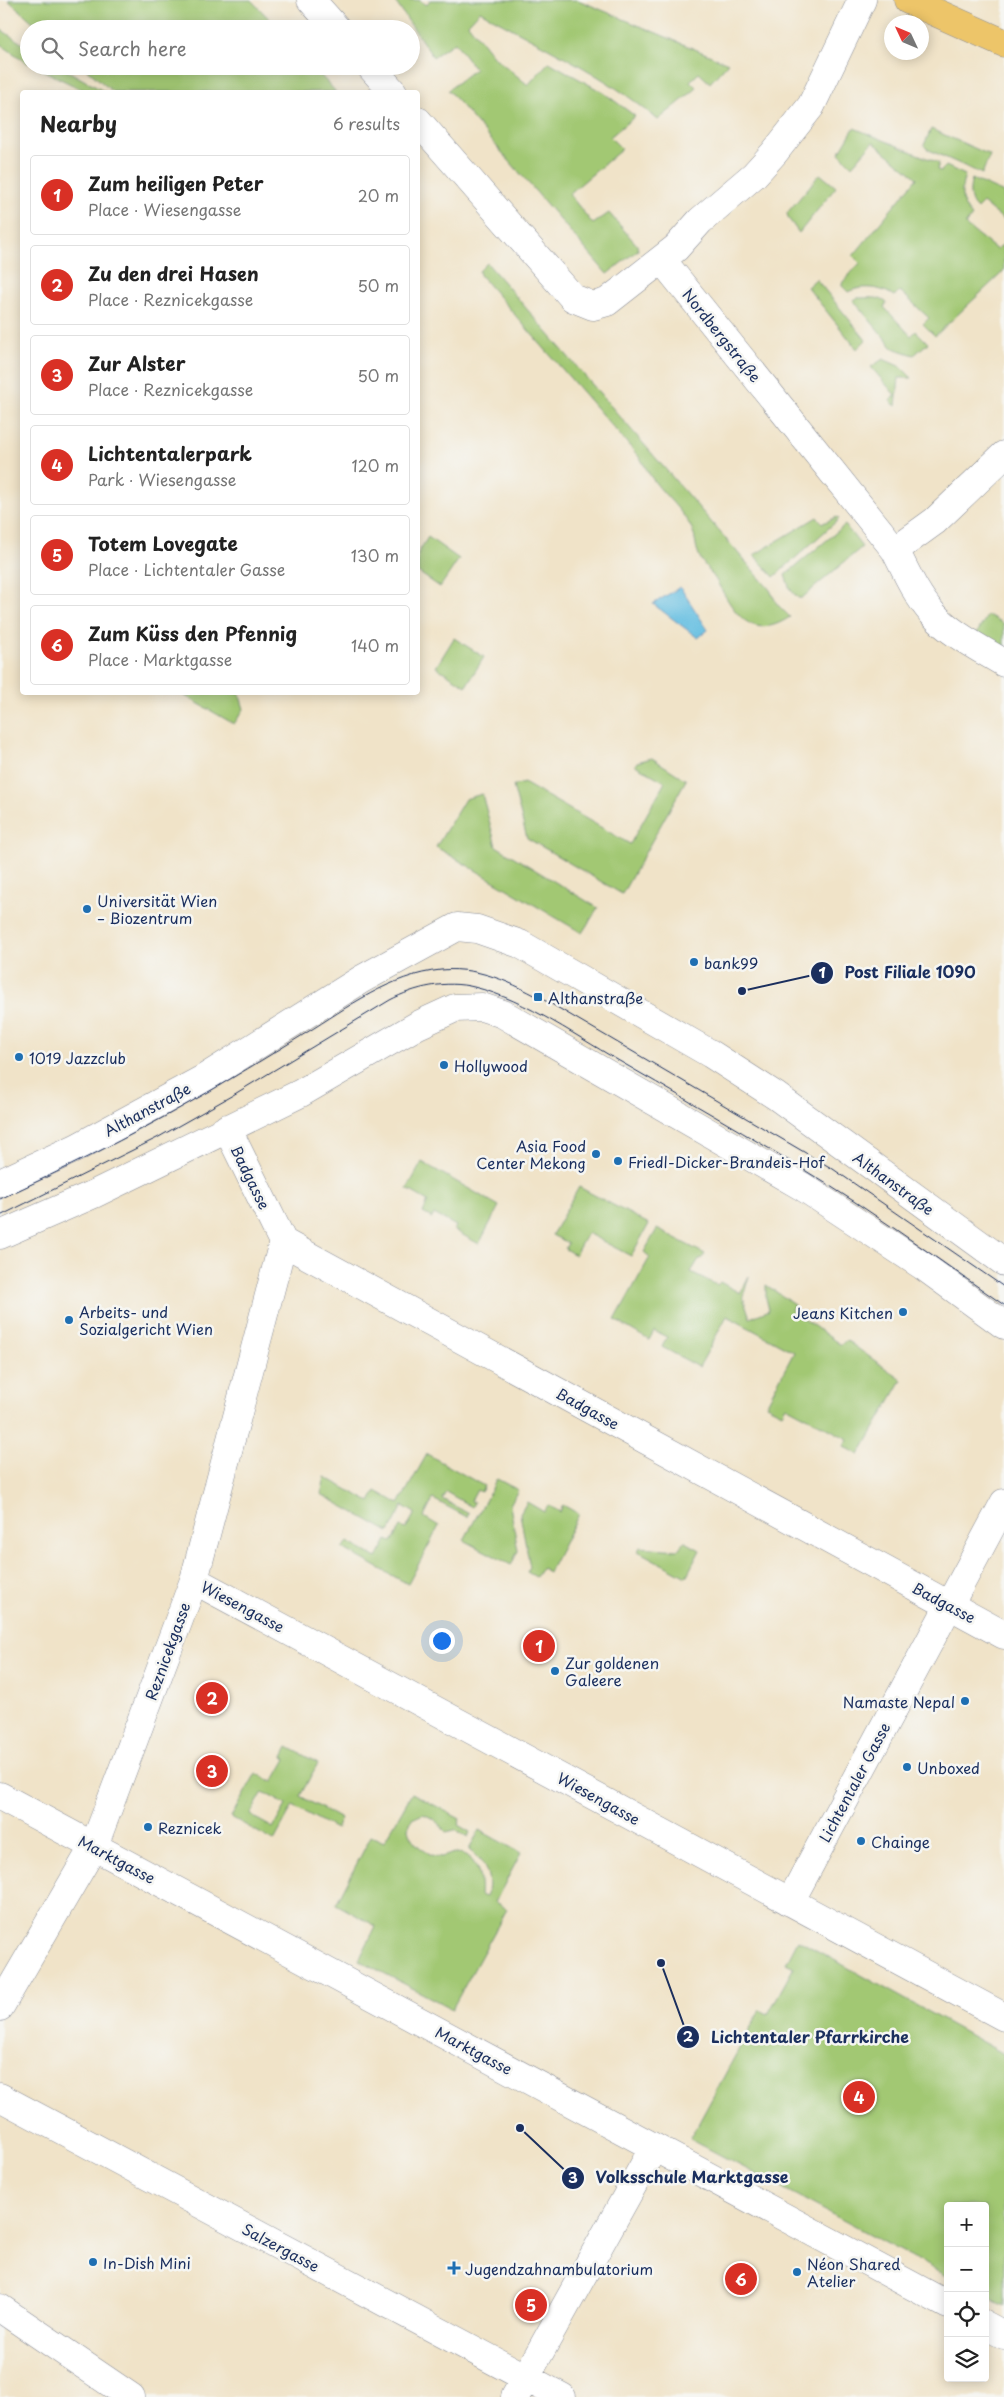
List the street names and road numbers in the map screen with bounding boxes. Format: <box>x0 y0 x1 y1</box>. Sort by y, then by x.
street label: Nordbergstraße <box>677 283 767 387</box>
street label: Althanstraße <box>100 1076 195 1142</box>
street label: Badgasse <box>226 1141 277 1213</box>
street label: Althanstraße <box>849 1146 939 1220</box>
street label: Badgasse <box>552 1381 624 1435</box>
street label: Wiesengasse <box>197 1574 289 1638</box>
street label: Badgasse <box>908 1576 980 1628</box>
street label: Reznicekgasse <box>139 1599 195 1703</box>
street label: Lichtentaler Gasse <box>813 1718 895 1846</box>
street label: Wiesengasse <box>553 1766 645 1830</box>
street label: Marktgasse <box>74 1829 160 1889</box>
street label: Marktgasse <box>431 2020 517 2080</box>
street label: Salzergasse <box>238 2217 324 2277</box>

